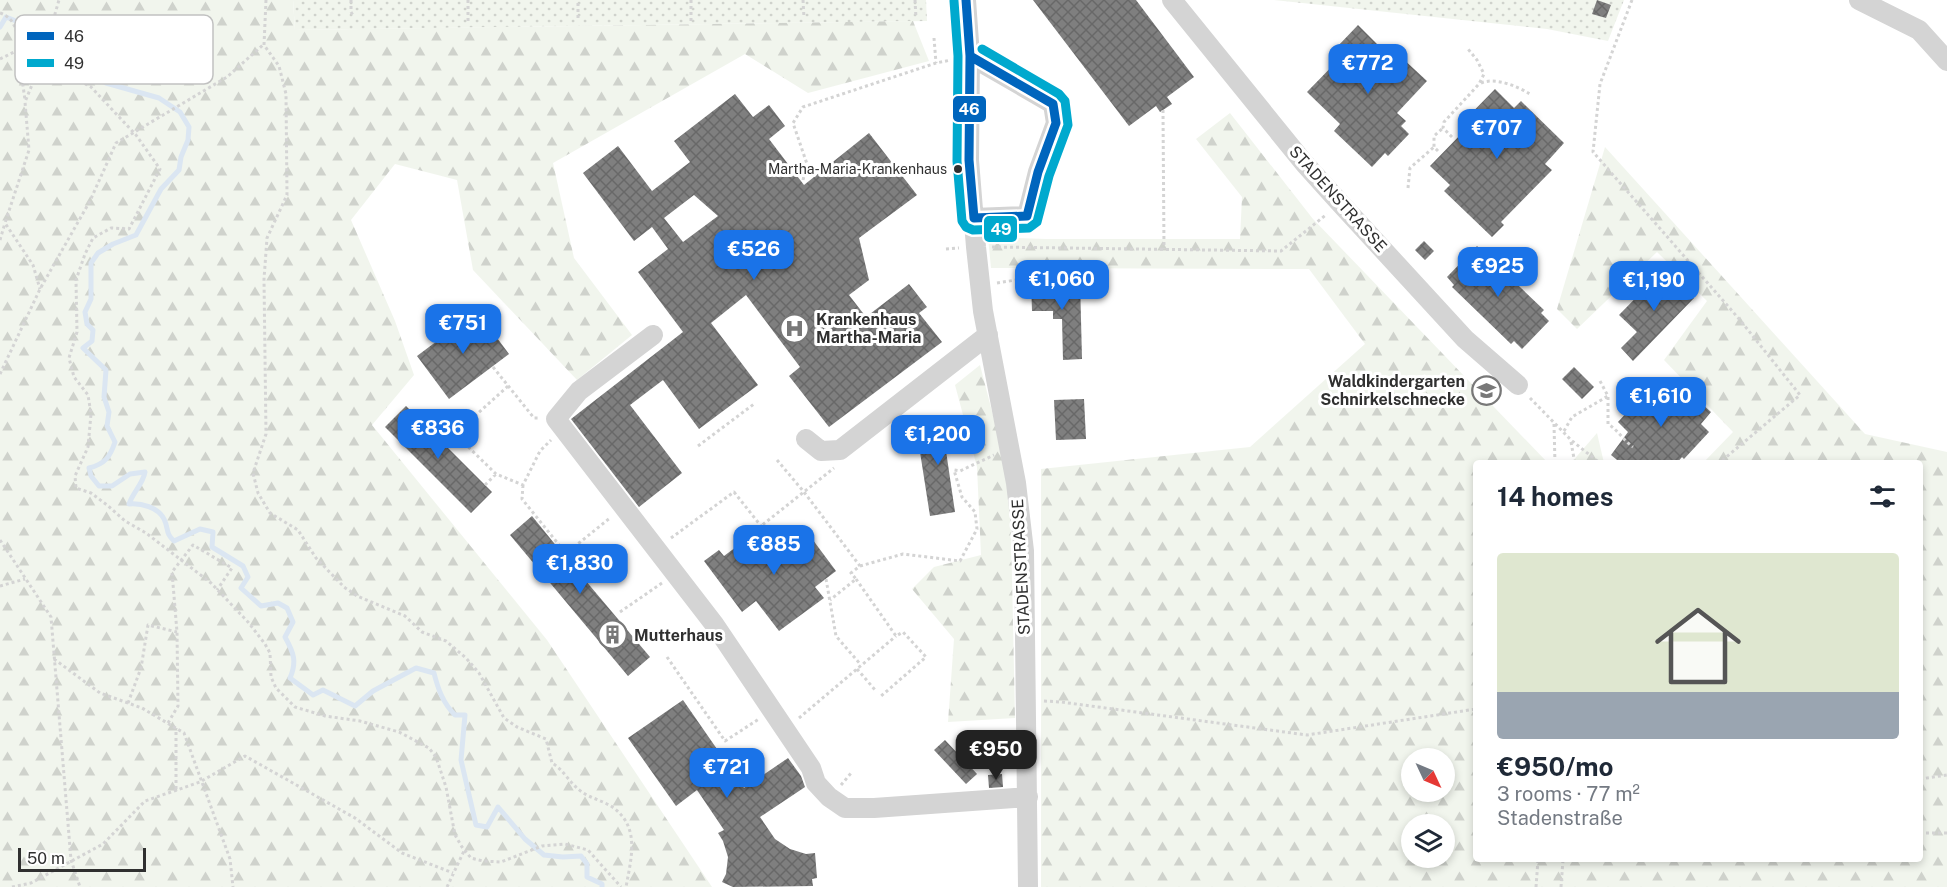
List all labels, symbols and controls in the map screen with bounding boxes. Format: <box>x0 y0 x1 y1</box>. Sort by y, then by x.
legend <box>15 15 213 84</box>
text: 46 <box>64 27 84 46</box>
pin: €772 <box>1332 44 1404 95</box>
text: €772 <box>1343 51 1393 75</box>
text: 49 <box>64 54 84 73</box>
line badge: 46 <box>952 95 987 123</box>
text: 46 <box>958 100 980 119</box>
pin: €707 <box>1461 109 1533 160</box>
text: €707 <box>1472 116 1522 140</box>
street label: STADENSTRASSE <box>1285 142 1391 256</box>
place label: Martha-Maria-Krankenhaus <box>768 161 947 177</box>
marker: Martha-Maria-Krankenhaus <box>952 163 964 175</box>
line badge: 49 <box>983 215 1018 243</box>
text: 49 <box>990 220 1012 239</box>
pin: €526 <box>718 230 790 281</box>
text: €526 <box>728 237 780 261</box>
pin: €925 <box>1462 247 1534 298</box>
text: €925 <box>1472 254 1524 278</box>
pin: €1,060 <box>1013 260 1111 311</box>
pin: €1,190 <box>1605 261 1703 312</box>
text: €1,060 <box>1029 267 1095 291</box>
text: €1,190 <box>1623 268 1685 292</box>
pin: €751 <box>427 304 499 355</box>
place label: Krankenhaus Martha-Maria <box>816 310 921 347</box>
text: €751 <box>439 311 487 335</box>
hospital icon: Krankenhaus Martha-Maria <box>779 312 811 344</box>
place label: Waldkindergarten Schnirkelschnecke <box>1320 372 1465 409</box>
school or university icon: Waldkindergarten Schnirkelschnecke <box>1470 374 1502 406</box>
pin: €1,610 <box>1612 377 1710 428</box>
text: €1,610 <box>1630 384 1692 408</box>
pin: €836 <box>402 409 474 460</box>
pin: €1,200 <box>889 415 987 466</box>
text: €836 <box>412 416 464 440</box>
text: €1,200 <box>905 422 971 446</box>
icon: filters <box>1866 480 1899 513</box>
text: 14 homes <box>1497 481 1613 512</box>
street label: STADENSTRASSE <box>1008 498 1034 636</box>
pin: €885 <box>738 525 810 576</box>
text: €885 <box>747 532 801 556</box>
pin: €1,830 <box>531 544 629 595</box>
text: €1,830 <box>547 551 613 575</box>
icon: home <box>1644 592 1752 700</box>
building icon: Mutterhaus <box>597 619 629 651</box>
place label: Mutterhaus <box>634 626 723 645</box>
pin: €950 <box>960 730 1032 781</box>
text: €950 <box>970 737 1022 761</box>
pin: €721 <box>691 748 763 799</box>
north arrow <box>1401 748 1455 802</box>
map controls <box>1401 748 1455 868</box>
text: €950/mo <box>1497 751 1614 782</box>
text: €721 <box>704 755 750 779</box>
text: 3 rooms · 77 m² <box>1497 782 1640 806</box>
text: Stadenstraße <box>1497 806 1623 830</box>
button: layers <box>1401 814 1455 868</box>
scale bar <box>18 845 146 872</box>
text: 50 m <box>27 849 65 868</box>

